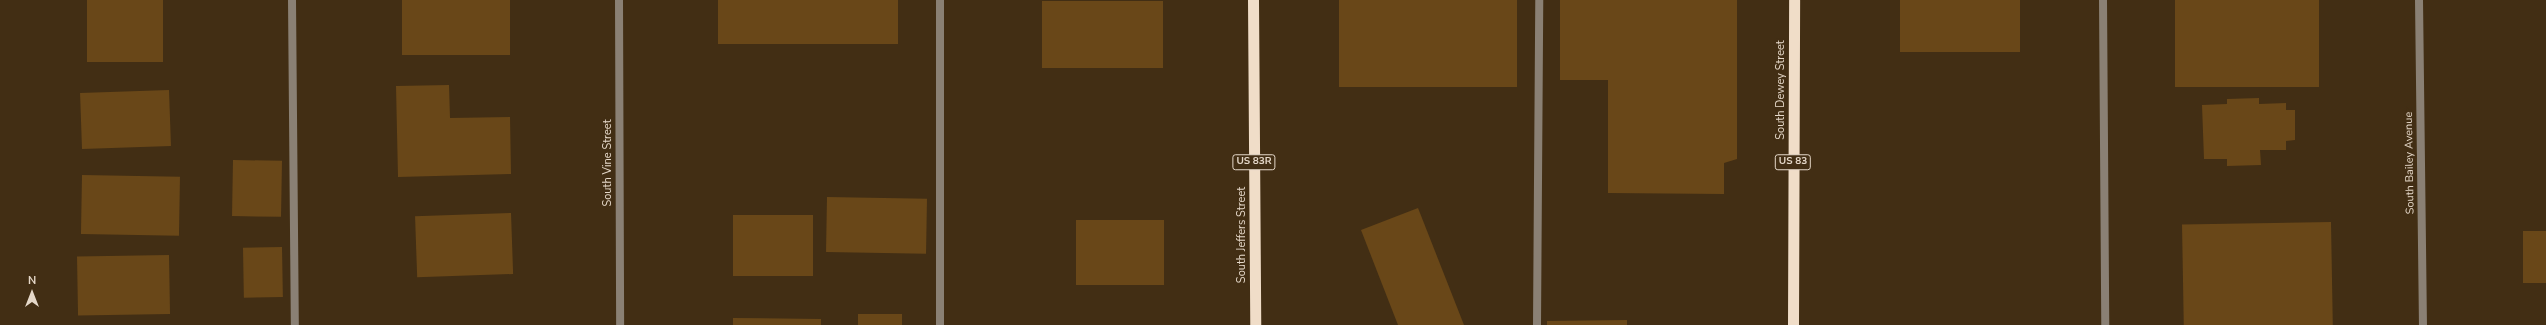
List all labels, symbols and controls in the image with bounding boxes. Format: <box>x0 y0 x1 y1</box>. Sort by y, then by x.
street label: South Dewey Street <box>1774 40 1788 140</box>
street label: South Bailey Avenue <box>2403 112 2417 214</box>
street label: South Vine Street <box>601 119 615 207</box>
road number: US 83R <box>1232 154 1276 170</box>
road number: US 83 <box>1774 154 1812 170</box>
street label: South Jeffers Street <box>1235 187 1249 283</box>
north arrow <box>12 273 52 313</box>
text: N <box>28 273 36 288</box>

